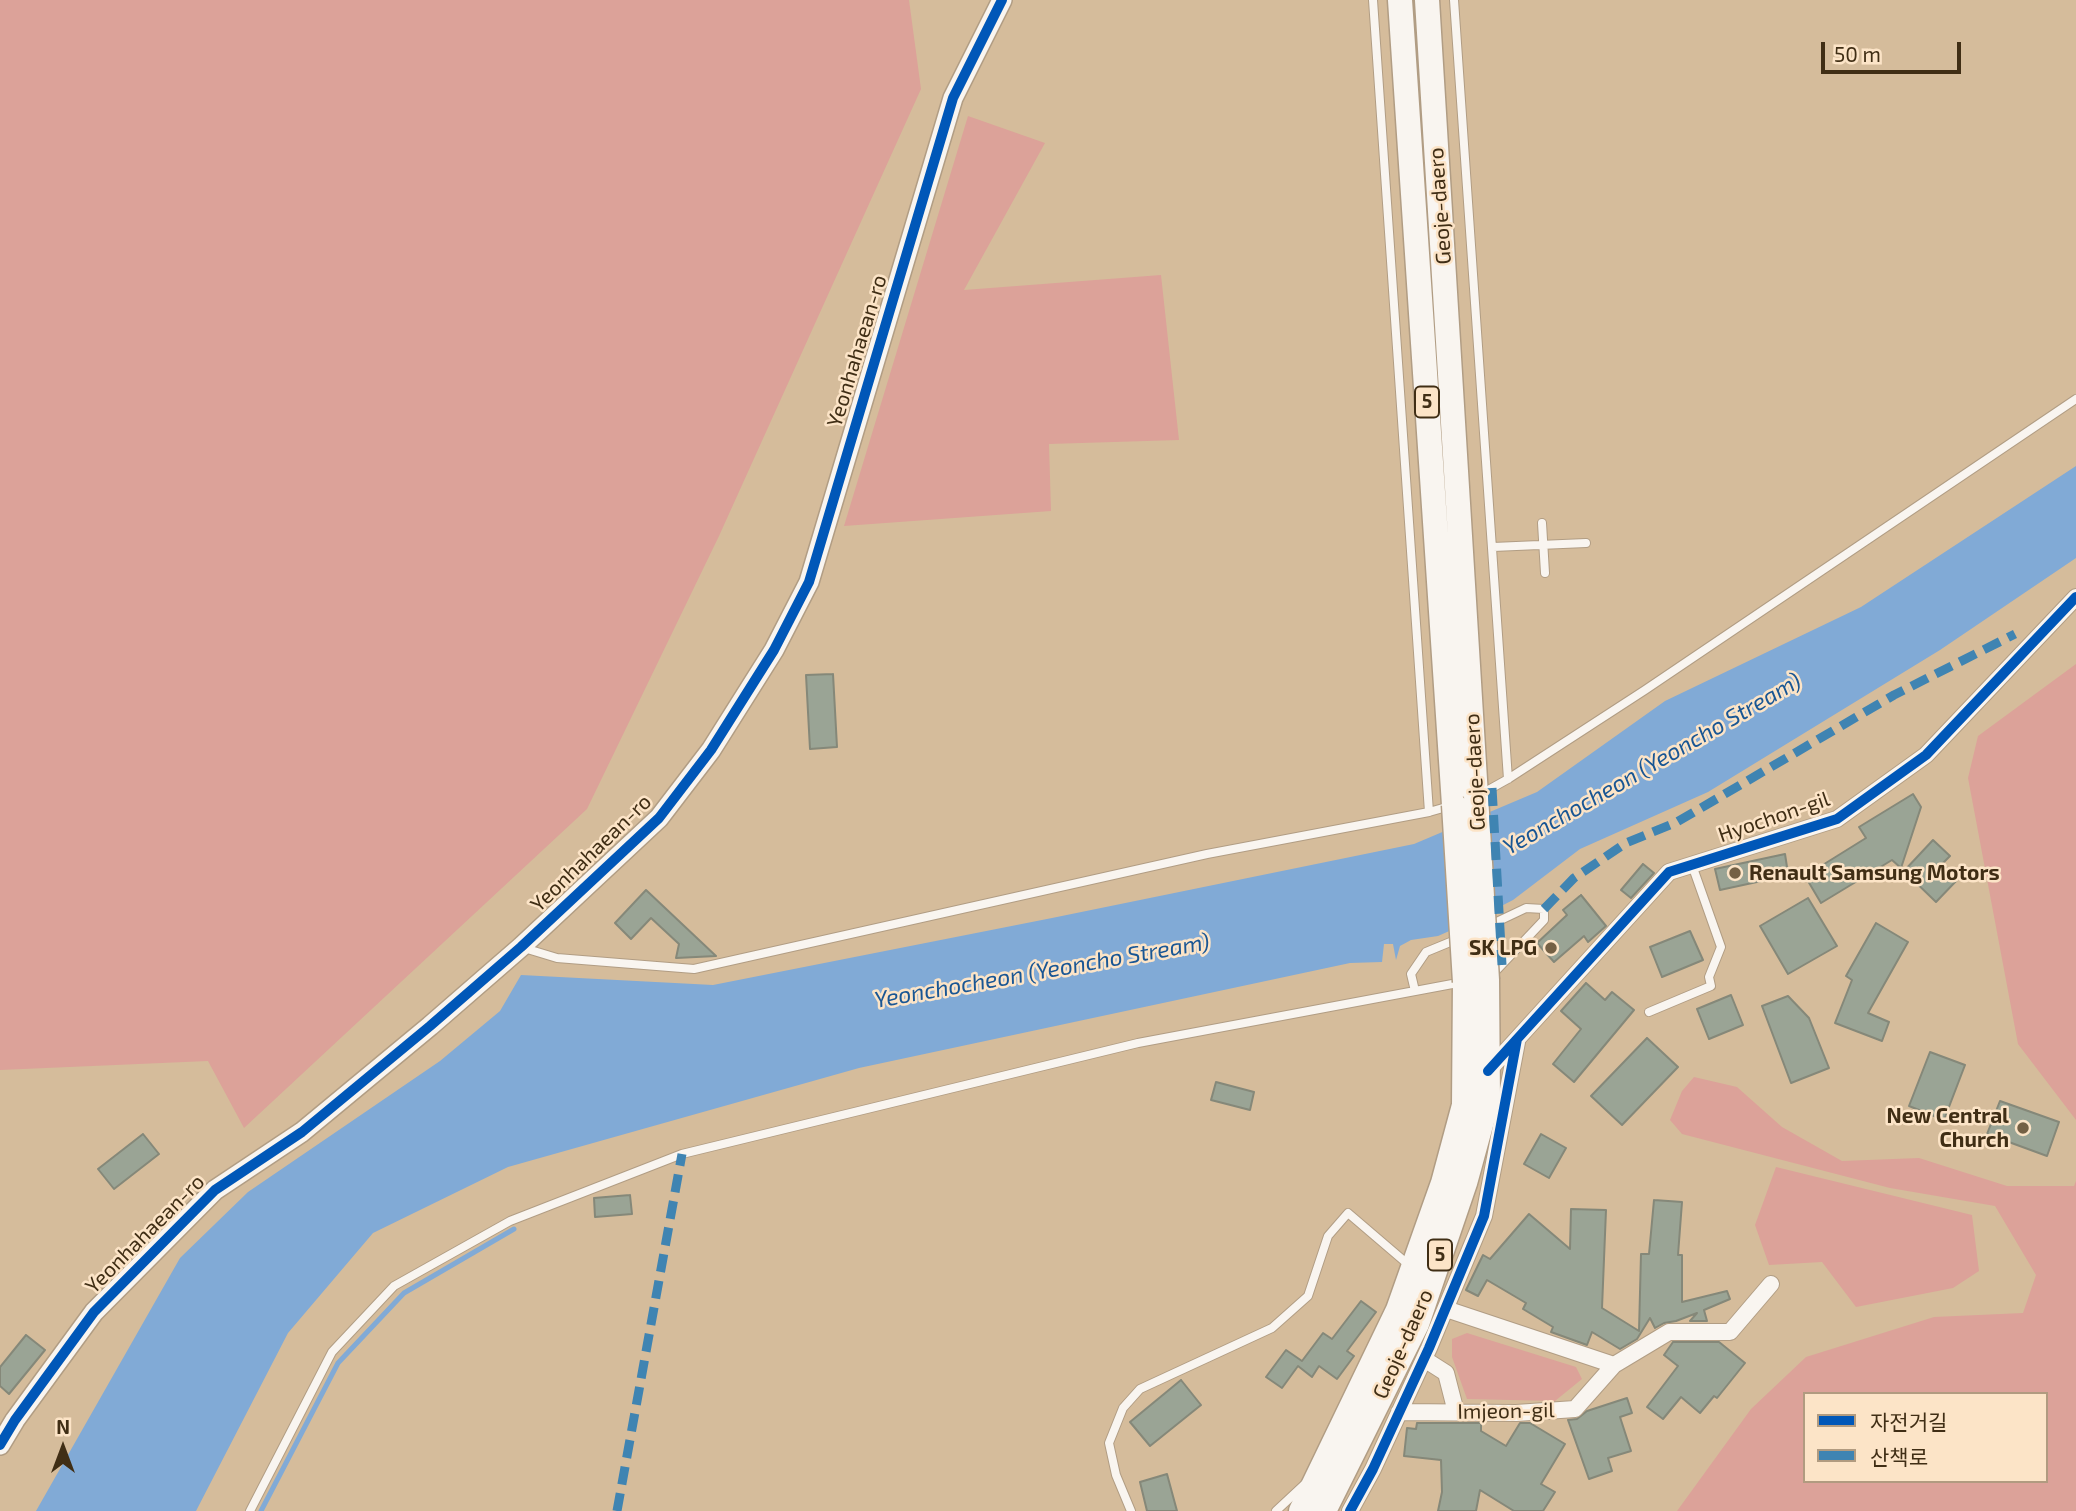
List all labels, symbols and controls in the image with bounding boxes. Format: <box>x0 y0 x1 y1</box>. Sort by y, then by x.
scale bar <box>1824 28 1964 72</box>
text: 50 m <box>1834 41 1881 66</box>
street label: Geoje-daero <box>1423 147 1457 265</box>
street label: Yeonhahaean-ro <box>822 272 892 430</box>
road number: 5 <box>1415 386 1439 418</box>
water label: Yeonchocheon (Yeoncho Stream) <box>1498 667 1806 861</box>
street label: Geoje-daero <box>1459 713 1491 831</box>
street label: Hyochon-gil <box>1715 786 1833 848</box>
street label: Yeonhahaean-ro <box>525 789 657 917</box>
place label: Renault Samsung Motors <box>1749 860 2000 886</box>
marker: Renault Samsung Motors <box>1727 865 1743 881</box>
water label: Yeonchocheon (Yeoncho Stream) <box>872 928 1212 1014</box>
place label: SK LPG <box>1469 935 1537 961</box>
marker: SK LPG <box>1543 940 1559 956</box>
place label: New Central Church <box>1886 1103 2009 1153</box>
marker: New Central Church <box>2015 1120 2031 1136</box>
street label: Yeonhahaean-ro <box>80 1169 210 1299</box>
road number: 5 <box>1428 1240 1452 1270</box>
street label: Geoje-daero <box>1368 1285 1438 1403</box>
legend <box>1803 1392 2048 1483</box>
street label: Imjeon-gil <box>1457 1398 1555 1424</box>
text: 자전거길 <box>1870 1409 1947 1434</box>
north arrow <box>28 1413 98 1483</box>
text: N <box>56 1415 70 1438</box>
text: 산책로 <box>1870 1444 1928 1469</box>

